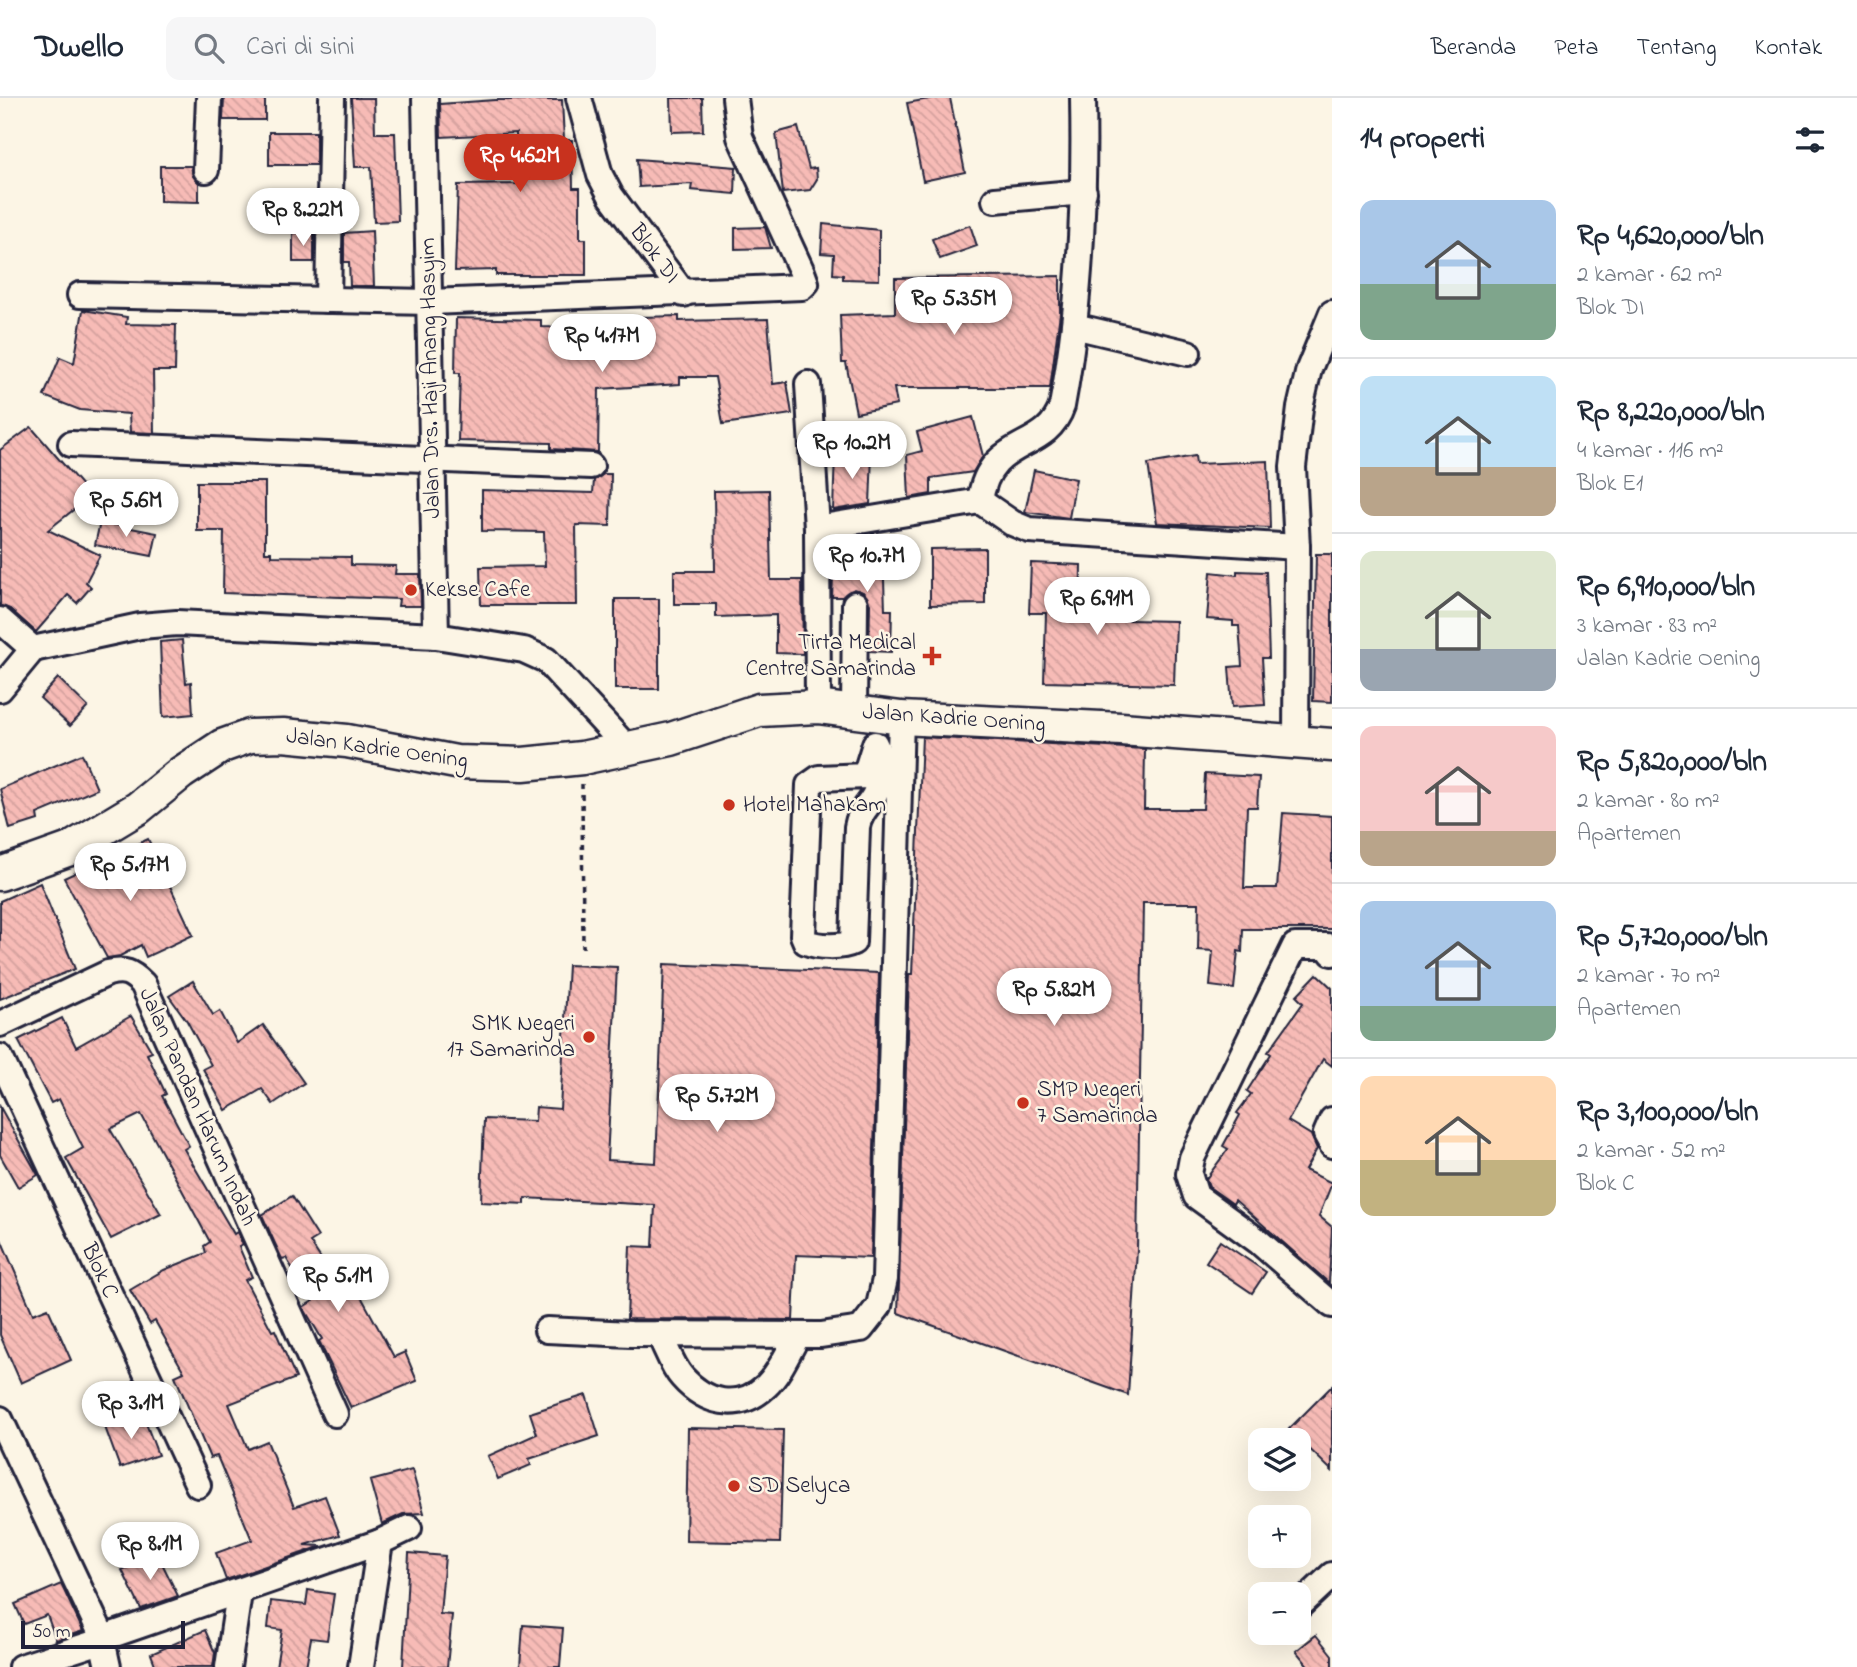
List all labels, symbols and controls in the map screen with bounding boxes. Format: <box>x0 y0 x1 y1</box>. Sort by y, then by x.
search box <box>166 17 656 80</box>
text: Dwello <box>35 24 124 72</box>
icon: search <box>190 29 228 67</box>
text: Cari di sini <box>246 29 355 67</box>
text: Beranda <box>1431 31 1516 66</box>
text: Peta <box>1554 31 1599 66</box>
text: Tentang <box>1637 31 1717 66</box>
text: Kontak <box>1755 31 1822 66</box>
text: 14 properti <box>1360 118 1485 162</box>
icon: filters <box>1791 121 1829 159</box>
pin: Rp 4.62M <box>448 134 592 194</box>
text: Rp 4.62M <box>480 140 560 173</box>
pin: Rp 8.22M <box>231 188 375 248</box>
text: Rp 8.22M <box>262 194 344 227</box>
text: Rp 4,620,000/bln <box>1577 215 1764 259</box>
street label: Blok DI <box>620 216 687 291</box>
icon: home <box>1416 228 1500 312</box>
street label: Jalan Drs. Haji Anang Hasyim <box>412 237 452 519</box>
text: 2 kamar · 62 m² <box>1577 259 1722 292</box>
pin: Rp 5.35M <box>882 278 1026 337</box>
text: Rp 5.35M <box>911 283 997 316</box>
text: Blok DI <box>1577 292 1644 325</box>
pin: Rp 4.17M <box>530 314 674 374</box>
text: Rp 4.17M <box>564 320 640 353</box>
text: Rp 8,220,000/bln <box>1577 391 1765 435</box>
icon: home <box>1416 404 1500 488</box>
pin: Rp 10.2M <box>780 422 924 481</box>
text: Rp 10.2M <box>813 427 891 460</box>
text: 4 kamar · 116 m² <box>1577 435 1724 468</box>
text: Blok E1 <box>1577 468 1643 501</box>
pin: Rp 5.6M <box>61 480 191 539</box>
text: Rp 5.6M <box>90 485 162 518</box>
pin: Rp 10.7M <box>795 534 939 594</box>
text: Rp 10.7M <box>829 540 905 573</box>
text: Rp 6,910,000/bln <box>1577 566 1755 610</box>
place label: Kekse Cafe <box>425 574 531 607</box>
pin: Rp 6.91M <box>1025 578 1169 637</box>
icon: home <box>1416 579 1500 663</box>
marker: Kekse Cafe <box>403 582 419 598</box>
text: Rp 6.91M <box>1060 583 1134 616</box>
text: 3 kamar · 83 m² <box>1577 610 1717 643</box>
place label: Tirta Medical Centre Samarinda <box>745 627 916 686</box>
text: Jalan Kadrie Oening <box>1577 643 1760 676</box>
marker: Tirta Medical Centre Samarinda <box>922 646 942 666</box>
street label: Jalan Kadrie Oening <box>861 696 1047 743</box>
street label: Jalan Kadrie Oening <box>284 720 470 779</box>
text: Rp 5,820,000/bln <box>1577 741 1767 785</box>
icon: home <box>1416 754 1500 838</box>
text: 2 kamar · 80 m² <box>1577 785 1719 818</box>
place label: Hotel Mahakam <box>743 789 886 822</box>
marker: Hotel Mahakam <box>721 797 737 813</box>
text: Apartemen <box>1577 818 1681 851</box>
pin: Rp 5.17M <box>58 844 202 903</box>
text: Rp 5.17M <box>90 849 170 882</box>
text: Rp 5,720,000/bln <box>1577 916 1768 960</box>
icon: home <box>1416 929 1500 1013</box>
text: 2 kamar · 70 m² <box>1577 960 1720 993</box>
pin: Rp 5.82M <box>982 968 1126 1028</box>
text: Rp 5.82M <box>1013 974 1095 1007</box>
street label: Jalan Pandan Harum Indah <box>130 983 264 1231</box>
text: Apartemen <box>1577 993 1681 1026</box>
place label: SMK Negeri 17 Samarinda <box>447 1008 575 1067</box>
marker: SMK Negeri 17 Samarinda <box>581 1029 597 1045</box>
pin: Rp 5.72M <box>645 1074 789 1134</box>
place label: SMP Negeri 7 Samarinda <box>1037 1074 1158 1133</box>
text: Rp 5.72M <box>675 1080 759 1113</box>
text: Rp 3,100,000/bln <box>1577 1091 1759 1135</box>
marker: SMP Negeri 7 Samarinda <box>1015 1095 1031 1111</box>
icon: home <box>1416 1104 1500 1188</box>
text: 2 kamar · 52 m² <box>1577 1135 1726 1168</box>
text: Blok C <box>1577 1168 1635 1201</box>
street label: Blok C <box>71 1237 126 1304</box>
pin: Rp 5.1M <box>273 1254 403 1314</box>
text: Rp 5.1M <box>303 1260 373 1293</box>
pin: Rp 3.1M <box>66 1382 196 1441</box>
text: Rp 3.1M <box>98 1387 164 1420</box>
map controls <box>1248 1428 1311 1645</box>
button: layers <box>1248 1428 1311 1491</box>
place label: SD Selyca <box>748 1470 850 1505</box>
marker: SD Selyca <box>726 1478 742 1494</box>
button: + <box>1248 1505 1311 1568</box>
pin: Rp 8.1M <box>85 1522 215 1582</box>
text: Rp 8.1M <box>117 1528 183 1561</box>
button: − <box>1248 1582 1311 1645</box>
scale bar <box>21 1618 186 1650</box>
text: 50 m <box>32 1619 71 1646</box>

